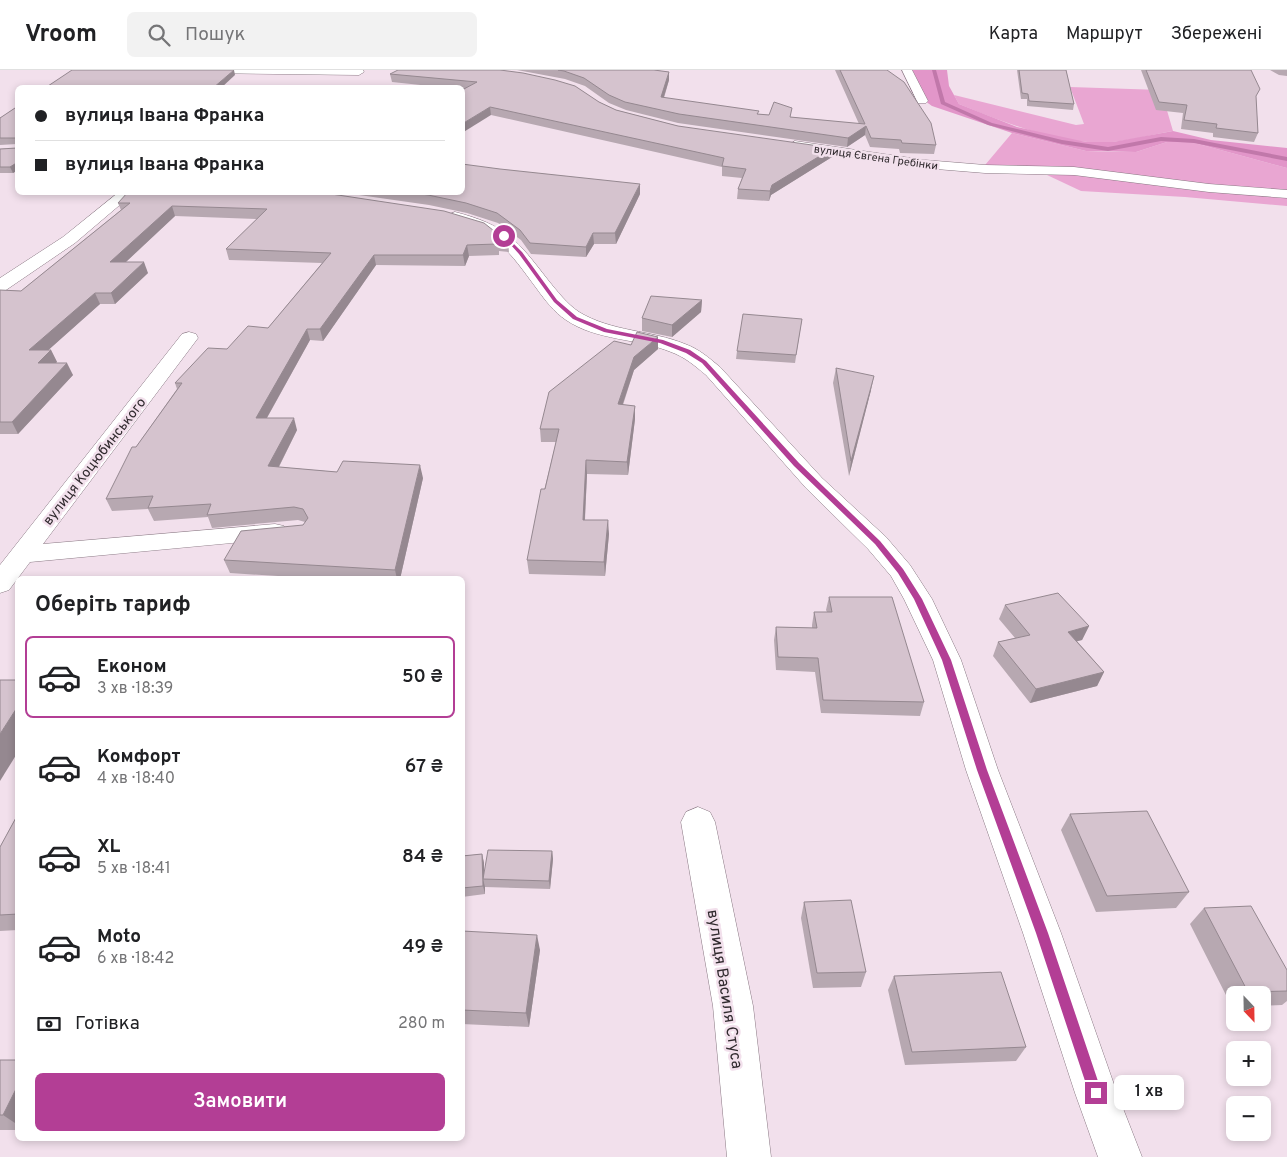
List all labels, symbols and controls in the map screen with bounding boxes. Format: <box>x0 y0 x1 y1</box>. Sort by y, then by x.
search box <box>127 12 477 57</box>
text: Vroom <box>25 20 97 50</box>
icon: search <box>145 21 173 49</box>
text: Пошук <box>185 23 245 47</box>
text: Карта <box>989 23 1038 46</box>
text: Маршрут <box>1066 23 1143 46</box>
text: Збережені <box>1171 23 1262 46</box>
text: вулиця Івана Франка <box>65 104 264 128</box>
street label: вулиця Євгена Гребінки <box>813 142 939 174</box>
text: вулиця Івана Франка <box>65 153 264 177</box>
route start <box>493 225 515 247</box>
street label: вулиця Коцюбинського <box>40 395 150 529</box>
text: Оберіть тариф <box>35 592 191 619</box>
icon: car <box>37 655 82 700</box>
text: Економ <box>97 655 167 679</box>
text: 50 ₴ <box>402 665 443 689</box>
text: 3 хв · 18:39 <box>97 679 173 699</box>
icon: car <box>37 745 82 790</box>
text: Комфорт <box>97 745 180 769</box>
text: 67 ₴ <box>405 755 443 779</box>
text: 4 хв · 18:40 <box>97 769 175 789</box>
icon: car <box>37 835 82 880</box>
text: XL <box>97 835 120 859</box>
text: 84 ₴ <box>402 845 443 869</box>
text: 5 хв · 18:41 <box>97 859 171 879</box>
street label: вулиця Василя Стуса <box>702 908 746 1070</box>
icon: car <box>37 925 82 970</box>
text: Moto <box>97 925 141 949</box>
text: 49 ₴ <box>402 935 443 959</box>
text: 6 хв · 18:42 <box>97 949 174 969</box>
north arrow <box>1226 986 1271 1031</box>
map controls <box>1226 986 1271 1141</box>
icon: cash <box>35 1010 63 1038</box>
text: Готівка <box>75 1012 140 1036</box>
text: 280 m <box>398 1014 445 1034</box>
button: + <box>1226 1041 1271 1086</box>
button: Замовити <box>35 1073 445 1131</box>
callout: 1 хв <box>1114 1076 1184 1110</box>
route end <box>1085 1082 1107 1104</box>
text: 1 хв <box>1135 1082 1163 1102</box>
button: − <box>1226 1096 1271 1141</box>

